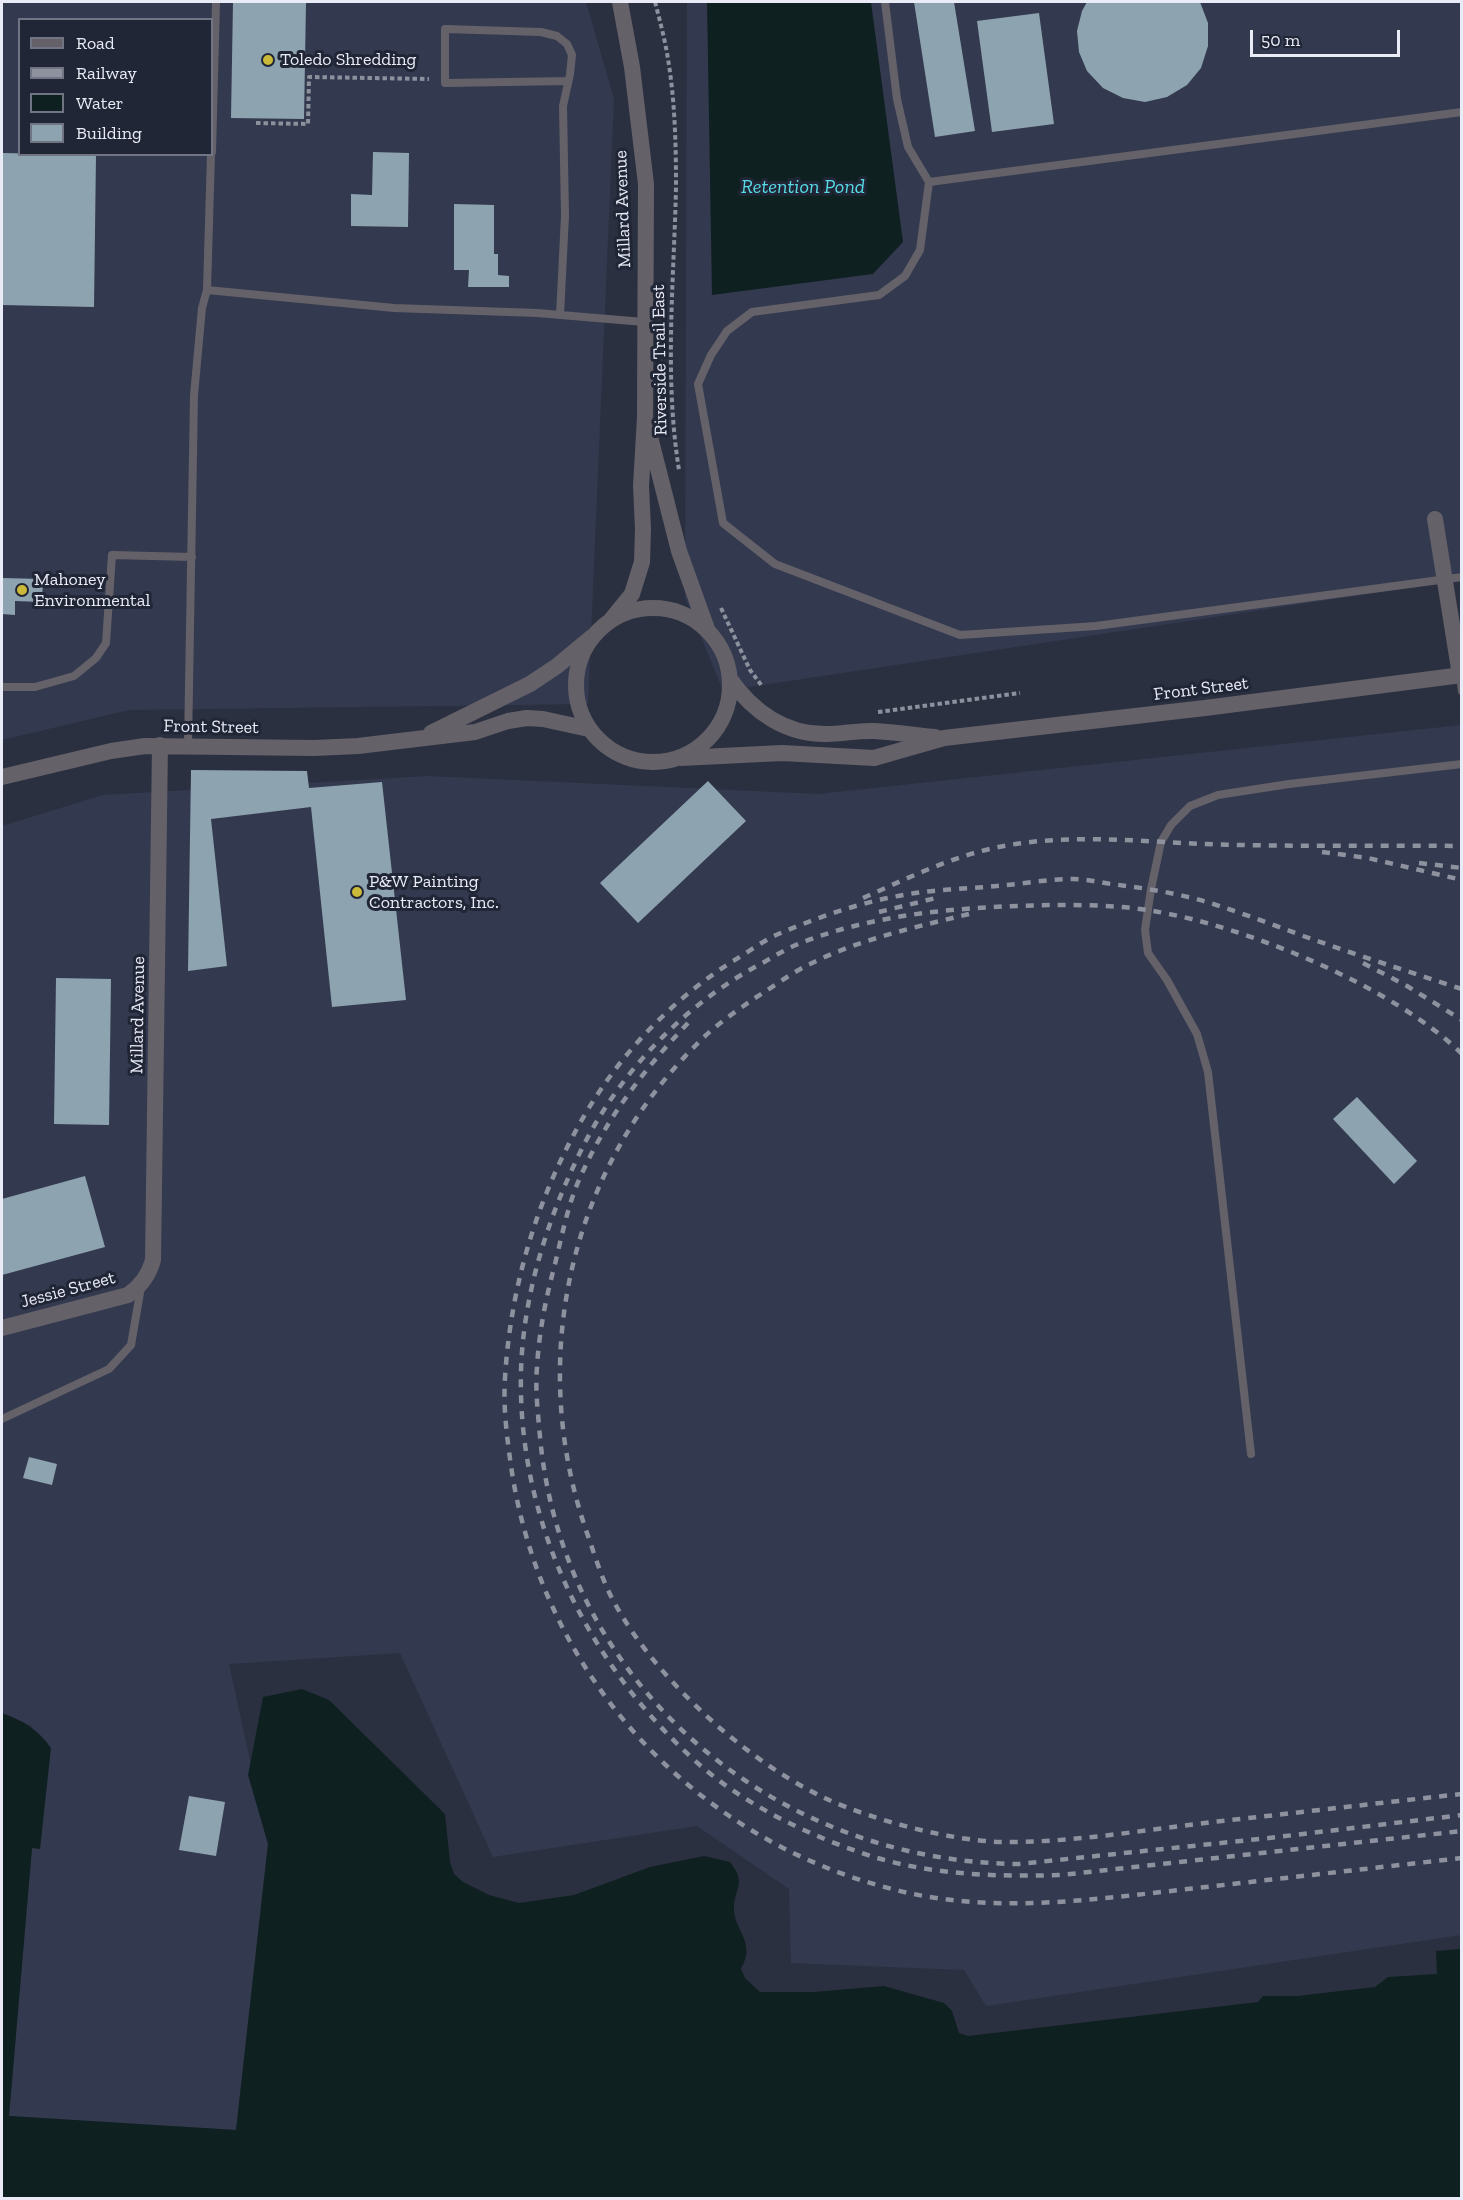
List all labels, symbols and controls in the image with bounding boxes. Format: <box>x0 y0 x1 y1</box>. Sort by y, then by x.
legend <box>18 18 213 156</box>
scale bar <box>1253 18 1403 56</box>
text: 50 m <box>1261 29 1300 51</box>
text: Road <box>76 32 115 54</box>
place label: Toledo Shredding <box>280 49 416 71</box>
marker: Toledo Shredding <box>261 53 275 67</box>
text: Railway <box>76 62 137 84</box>
text: Water <box>76 92 123 114</box>
text: Building <box>76 122 142 144</box>
street label: Millard Avenue <box>610 150 636 268</box>
water label: Retention Pond <box>741 175 865 199</box>
street label: Riverside Trail East <box>648 284 672 436</box>
place label: Mahoney Environmental <box>34 569 150 612</box>
marker: Mahoney Environmental <box>15 583 29 597</box>
street label: Front Street <box>1152 672 1250 706</box>
street label: Front Street <box>163 715 259 739</box>
place label: P&W Painting Contractors, Inc. <box>369 871 499 914</box>
marker: P&W Painting Contractors, Inc. <box>350 885 364 899</box>
street label: Millard Avenue <box>126 956 150 1074</box>
street label: Jessie Street <box>18 1267 118 1313</box>

